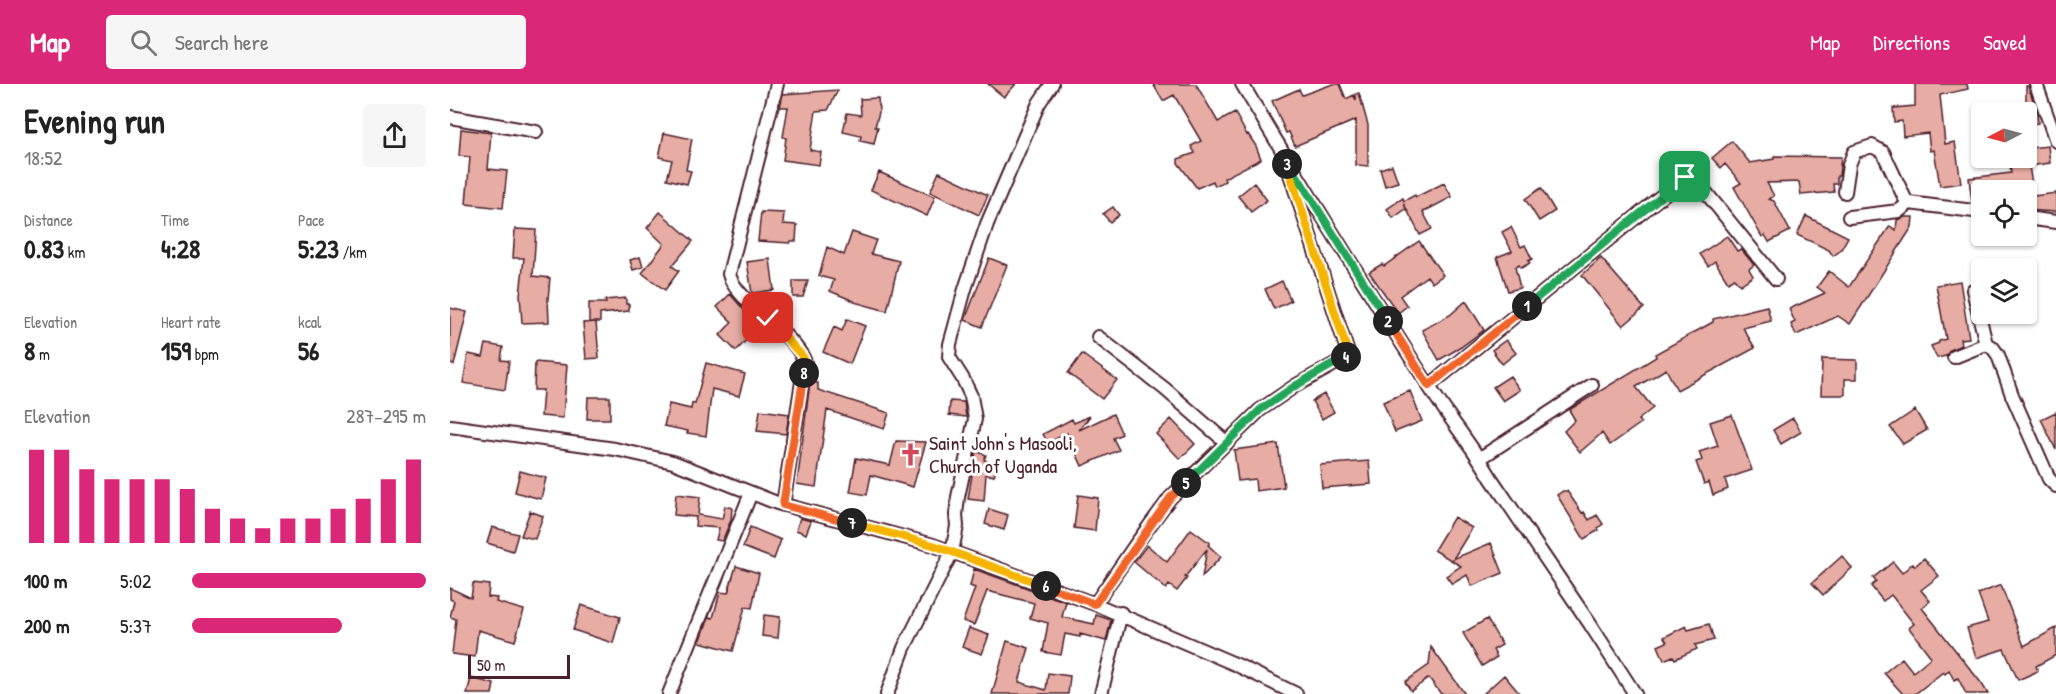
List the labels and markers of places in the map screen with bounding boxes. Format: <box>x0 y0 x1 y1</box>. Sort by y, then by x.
pin: 3 <box>1272 149 1302 179</box>
pin <box>1659 151 1710 202</box>
pin: 1 <box>1512 291 1542 321</box>
pin <box>742 292 793 343</box>
pin: 2 <box>1373 306 1403 336</box>
pin: 4 <box>1331 342 1361 372</box>
pin: 8 <box>789 358 819 388</box>
place label: Saint John's Masooli, Church of Uganda <box>929 429 1077 479</box>
church icon: Saint John's Masooli, Church of Uganda <box>898 441 924 467</box>
pin: 5 <box>1171 468 1201 498</box>
pin: 7 <box>837 508 867 538</box>
pin: 6 <box>1031 571 1061 601</box>

